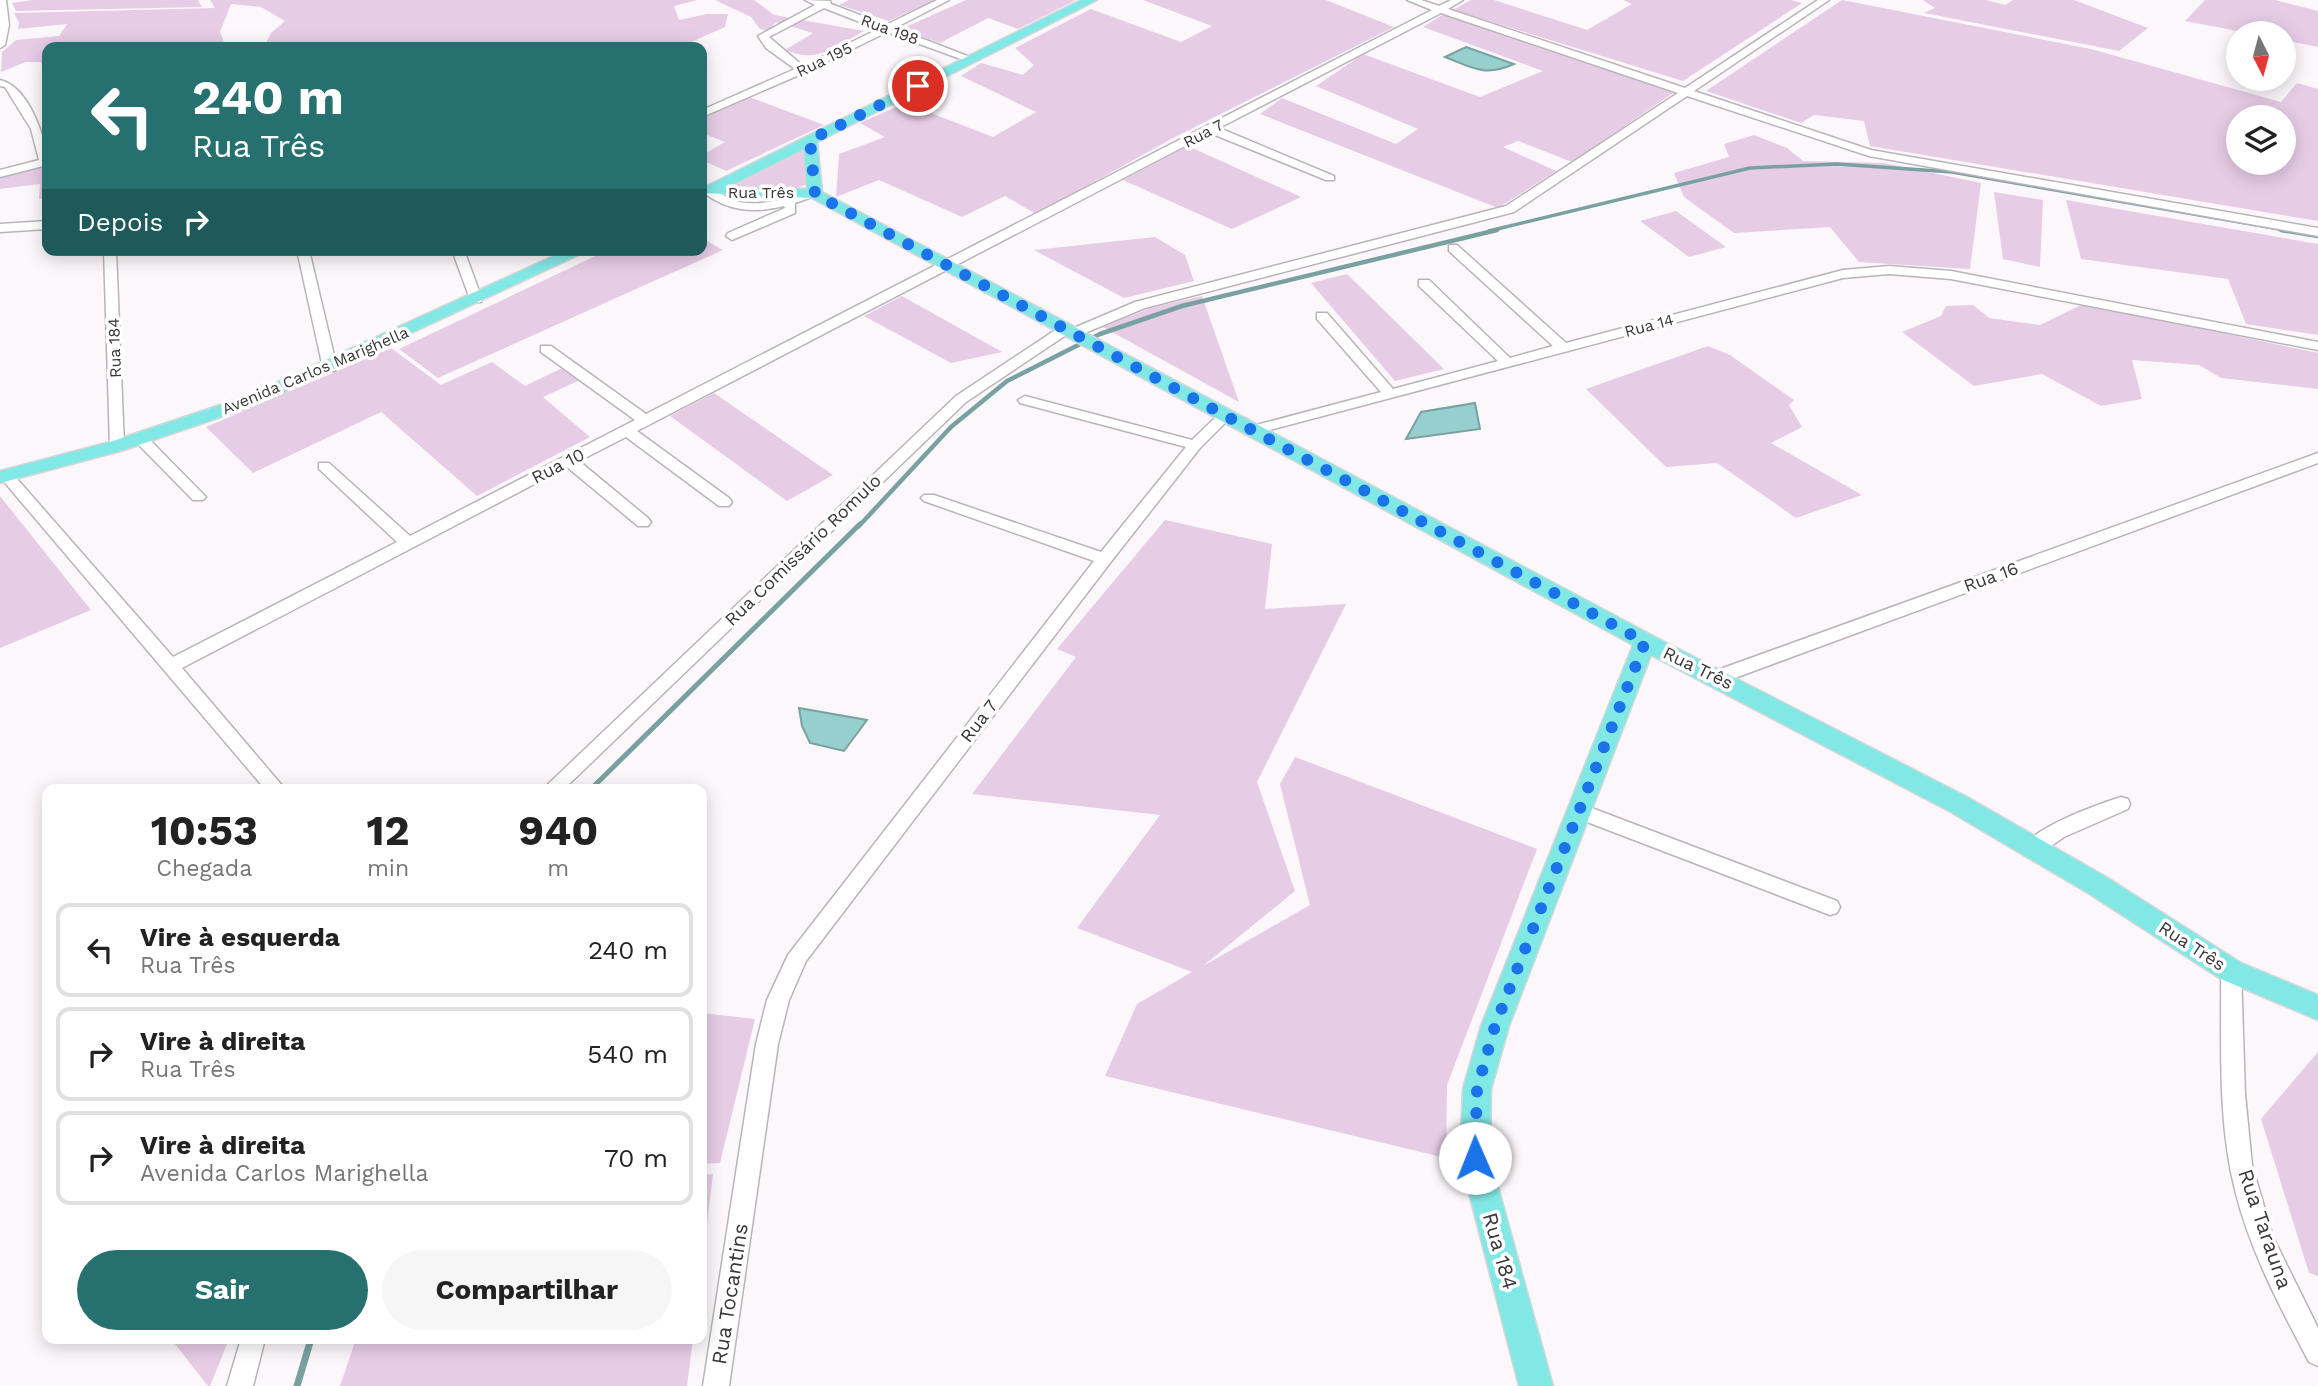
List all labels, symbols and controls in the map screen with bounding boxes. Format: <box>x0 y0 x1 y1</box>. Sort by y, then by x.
street label: Rua 198 <box>858 10 921 49</box>
north arrow <box>2226 21 2296 91</box>
map controls <box>2226 21 2296 175</box>
street label: Rua 195 <box>793 38 855 81</box>
pin <box>888 56 948 116</box>
icon: arrive <box>899 67 937 105</box>
text: 240 m <box>192 68 344 126</box>
icon: left <box>77 70 168 161</box>
button: layers <box>2226 105 2296 175</box>
street label: Rua 7 <box>1180 115 1227 152</box>
text: Rua Três <box>192 127 325 165</box>
street label: Rua Três <box>728 183 794 202</box>
icon: right <box>177 203 215 241</box>
text: Depois <box>77 207 163 237</box>
street label: Rua 14 <box>1622 310 1676 341</box>
street label: Rua 184 <box>104 317 125 378</box>
street label: Avenida Carlos Marighella <box>219 322 411 418</box>
street label: Rua 10 <box>528 443 588 488</box>
street label: Rua Comissário Romulo <box>720 469 885 630</box>
street label: Rua 16 <box>1961 557 2021 596</box>
street label: Rua Três <box>1660 642 1736 693</box>
street label: Rua 7 <box>956 695 1002 746</box>
text: 10:53 <box>151 806 258 855</box>
text: 12 <box>367 806 410 855</box>
text: 940 <box>518 806 598 855</box>
text: Chegada <box>156 855 252 882</box>
text: min <box>367 855 409 882</box>
text: m <box>547 855 569 882</box>
street label: Rua Três <box>2155 916 2229 975</box>
text: Vire à esquerda <box>140 922 340 952</box>
icon: left <box>81 931 119 969</box>
text: 240 m <box>588 935 668 965</box>
text: Rua Três <box>140 952 236 979</box>
text: Vire à direita <box>140 1026 305 1056</box>
icon: right <box>81 1035 119 1073</box>
text: 540 m <box>587 1039 668 1069</box>
text: Rua Três <box>140 1056 236 1083</box>
position arrow <box>1438 1121 1512 1195</box>
text: Vire à direita <box>140 1130 305 1160</box>
icon: right <box>81 1139 119 1177</box>
text: 70 m <box>604 1143 668 1173</box>
text: Avenida Carlos Marighella <box>140 1160 429 1187</box>
street label: Rua Tarauna <box>2233 1166 2298 1292</box>
street label: Rua 184 <box>1478 1210 1523 1292</box>
street label: Rua Tocantins <box>706 1222 753 1366</box>
button: Sair <box>77 1250 368 1330</box>
button: Compartilhar <box>382 1250 672 1330</box>

